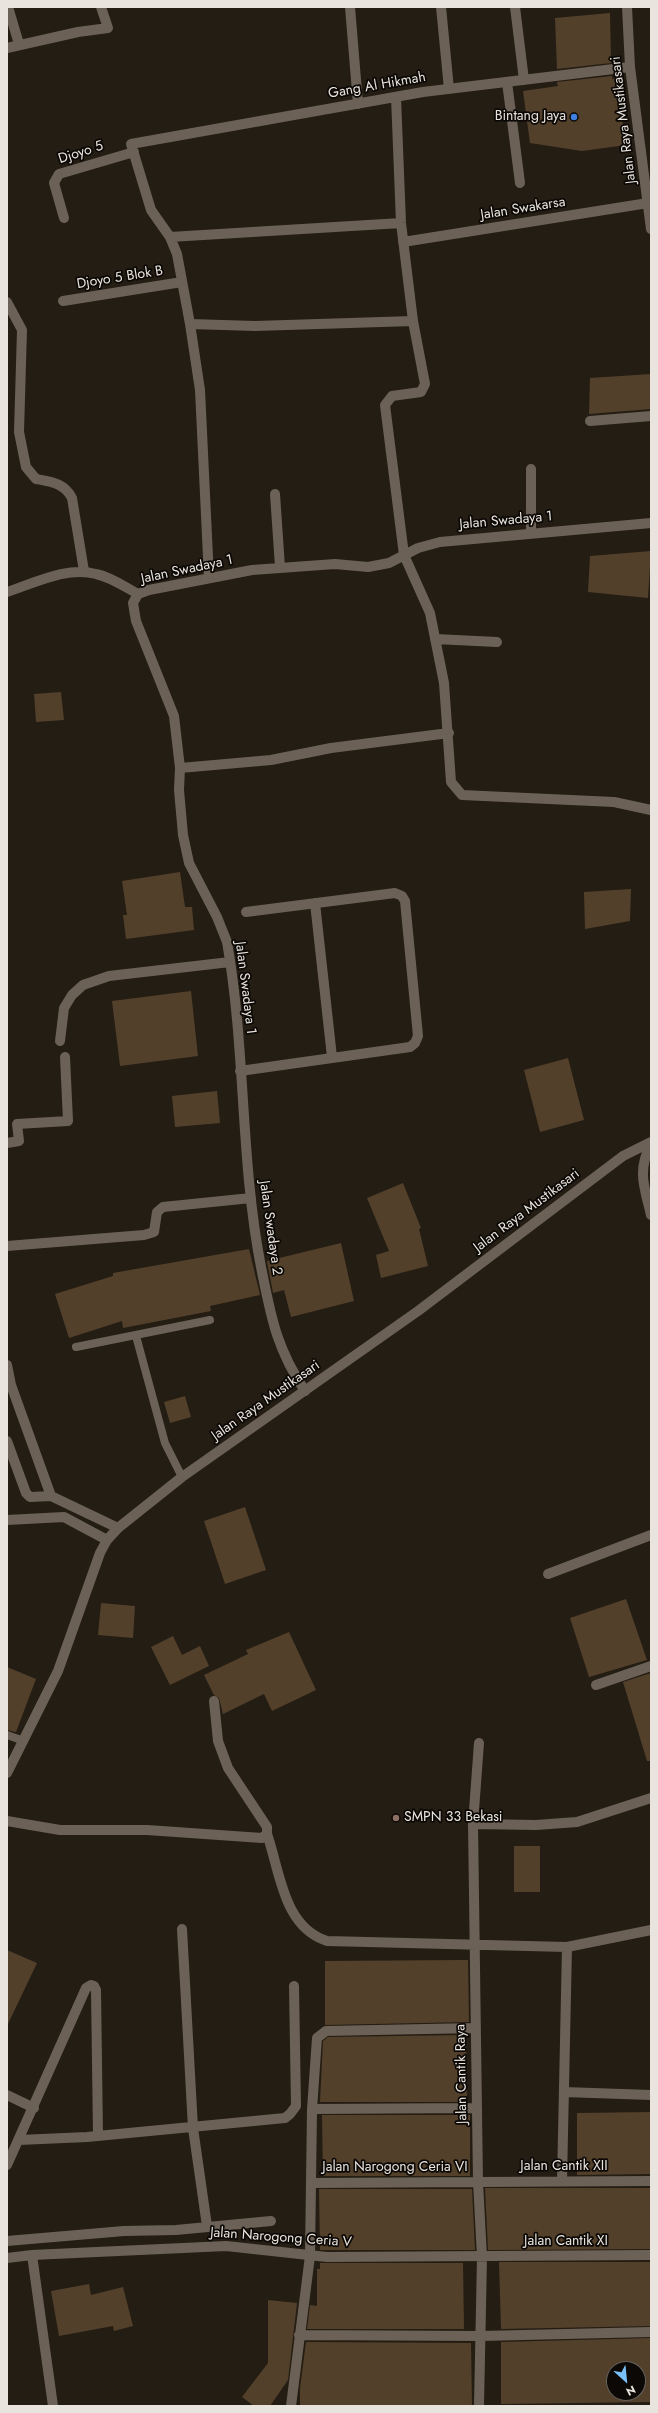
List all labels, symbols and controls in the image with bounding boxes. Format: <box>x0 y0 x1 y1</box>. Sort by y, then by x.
street label: Jalan Raya Mustikasari <box>608 55 640 185</box>
street label: Gang Al Hikmah <box>327 69 427 103</box>
place label: Bintang Jaya <box>495 109 566 125</box>
marker: Bintang Jaya <box>569 112 579 122</box>
street label: Djoyo 5 <box>56 138 106 168</box>
street label: Jalan Swakarsa <box>479 194 567 224</box>
street label: Djoyo 5 Blok B <box>76 263 164 293</box>
street label: Jalan Swadaya 1 <box>459 509 553 533</box>
street label: Jalan Swadaya 1 <box>139 552 235 588</box>
street label: Jalan Swadaya 1 <box>231 941 259 1035</box>
street label: Jalan Raya Mustikasari <box>471 1166 583 1256</box>
street label: Jalan Swadaya 2 <box>255 1180 285 1276</box>
street label: Jalan Raya Mustikasari <box>209 1357 323 1445</box>
place label: SMPN 33 Bekasi <box>404 1810 502 1826</box>
marker: SMPN 33 Bekasi <box>391 1813 401 1823</box>
street label: Jalan Cantik Raya <box>453 2024 471 2124</box>
street label: Jalan Cantik XII <box>520 2159 608 2175</box>
street label: Jalan Narogong Ceria VI <box>322 2160 468 2176</box>
street label: Jalan Narogong Ceria V <box>210 2225 352 2251</box>
street label: Jalan Cantik XI <box>524 2234 608 2250</box>
north arrow <box>606 2361 646 2401</box>
text: N <box>623 2382 639 2400</box>

